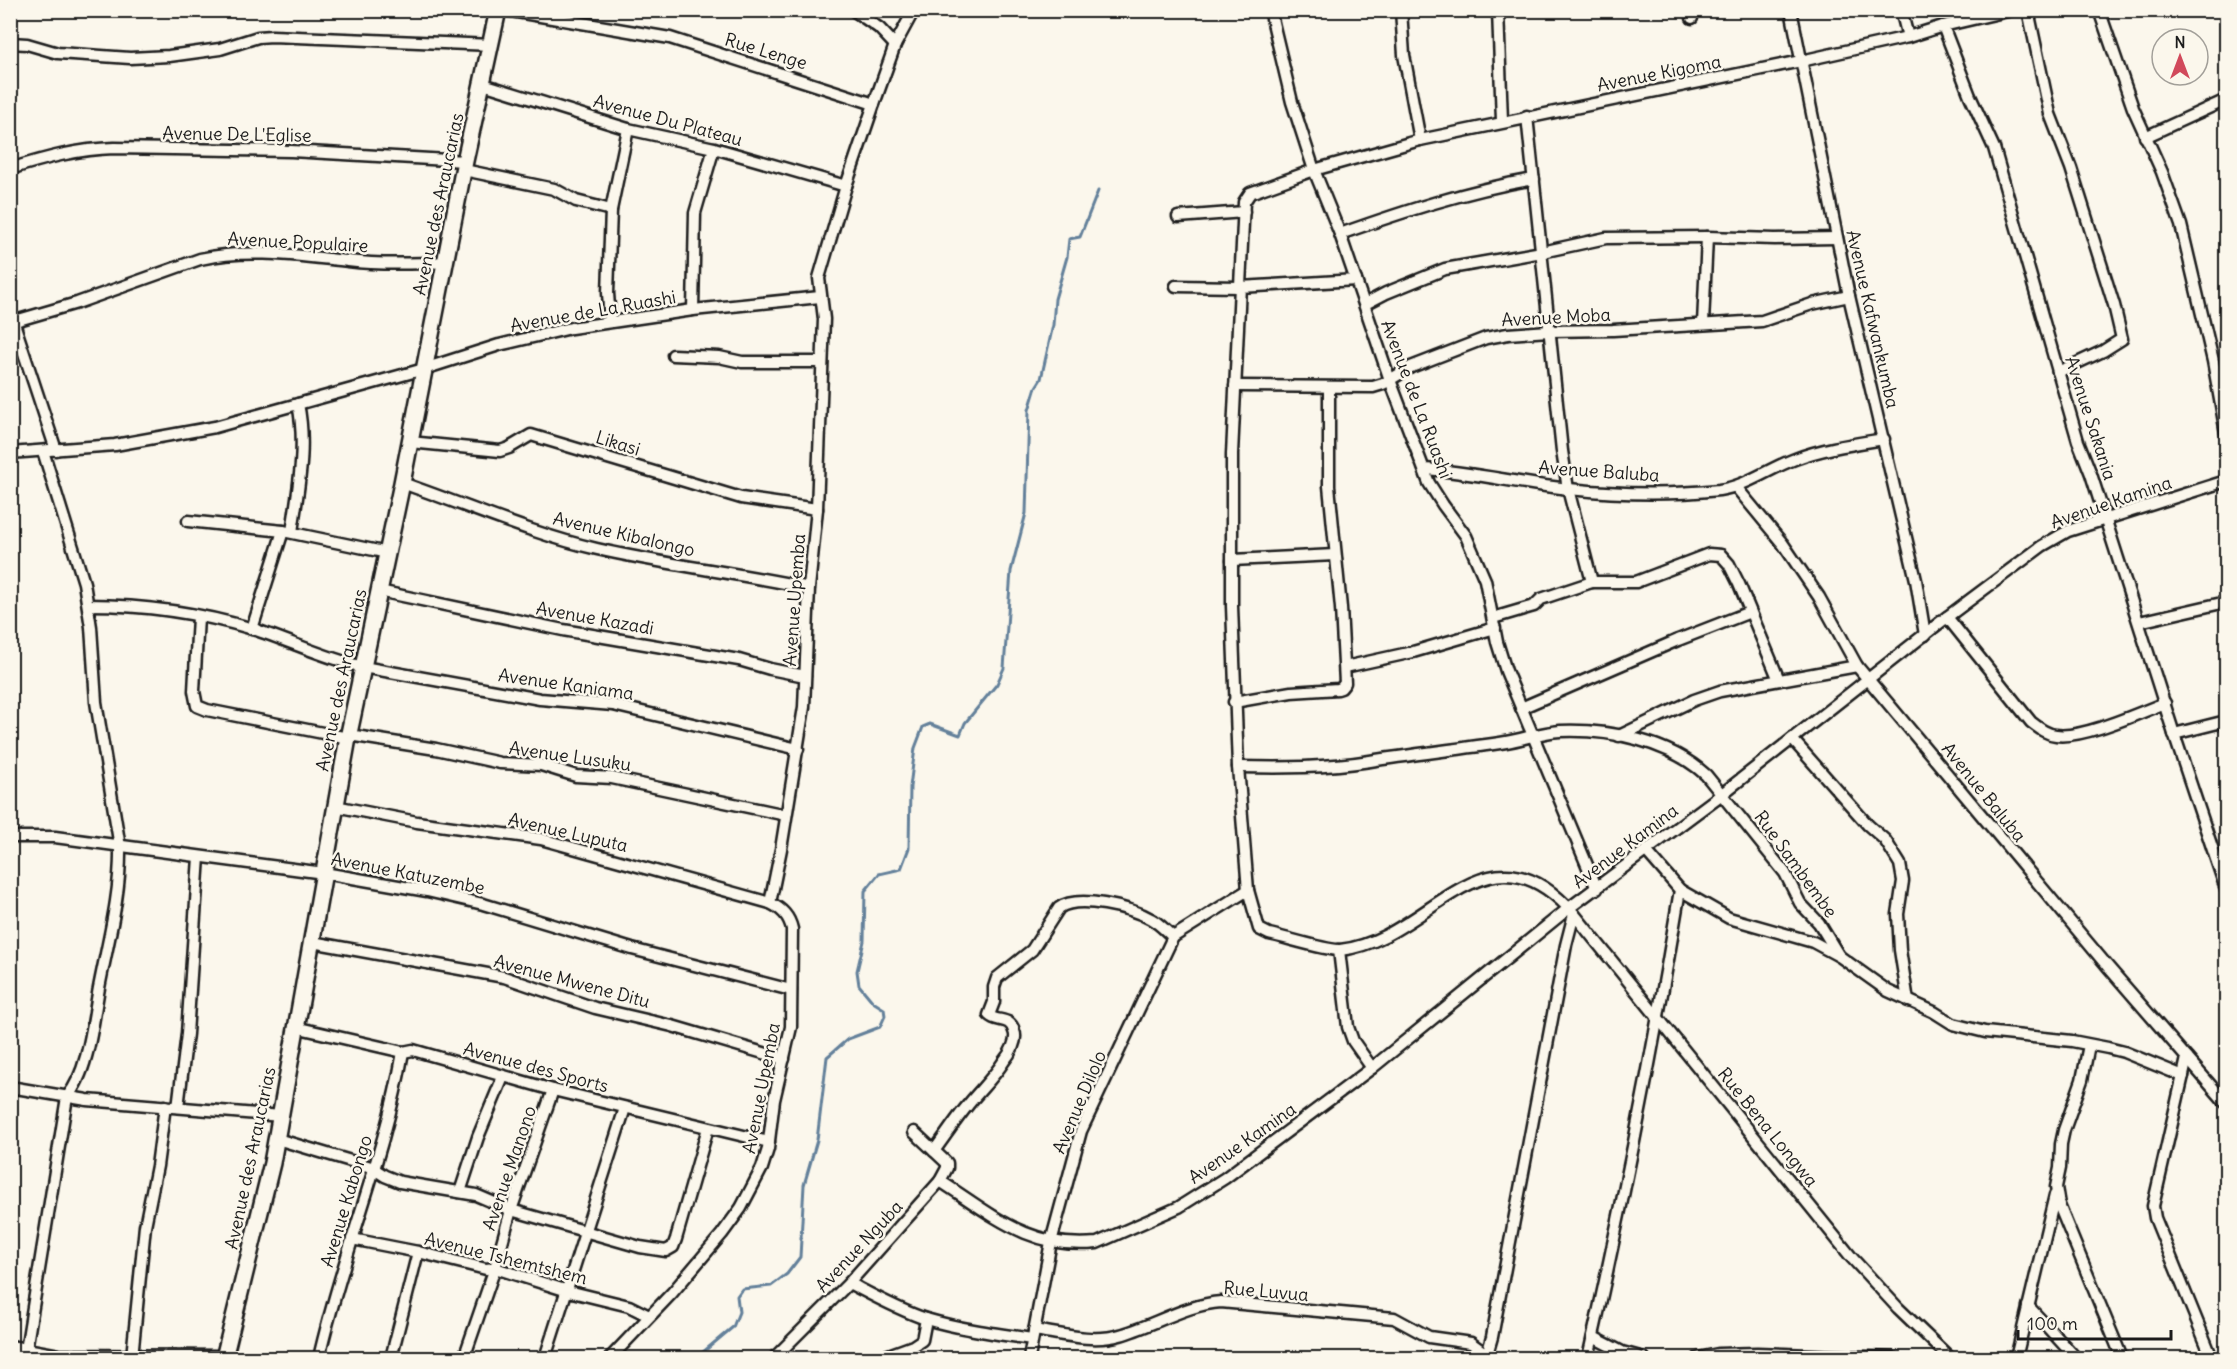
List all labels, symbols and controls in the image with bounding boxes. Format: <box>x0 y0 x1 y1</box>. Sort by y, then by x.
north arrow <box>2150 27 2210 87</box>
street label: Rue Lenge <box>722 28 810 74</box>
text: N <box>2174 32 2186 52</box>
street label: Avenue Kigoma <box>1595 50 1723 96</box>
street label: Avenue Du Plateau <box>591 89 745 151</box>
street label: Avenue des Araucarias <box>407 111 469 297</box>
street label: Avenue De L'Eglise <box>162 121 312 147</box>
street label: Avenue Populaire <box>227 227 369 257</box>
street label: Avenue Kafwankumba <box>1841 228 1905 410</box>
street label: Avenue de La Ruashi <box>508 285 678 337</box>
street label: Avenue Moba <box>1501 303 1611 331</box>
street label: Avenue de La Ruashi <box>1376 316 1458 482</box>
street label: Avenue Sakania <box>2060 353 2122 483</box>
street label: Likasi <box>593 425 643 461</box>
street label: Avenue Baluba <box>1538 455 1660 487</box>
street label: Avenue Kamina <box>2047 471 2175 533</box>
street label: Avenue Kibalongo <box>551 507 697 561</box>
street label: Avenue Upemba <box>778 533 810 667</box>
street label: Avenue des Araucarias <box>310 587 372 773</box>
street label: Avenue Kazadi <box>534 596 656 640</box>
street label: Avenue Kaniama <box>497 663 635 705</box>
street label: Avenue Lusuku <box>507 736 633 776</box>
street label: Avenue Baluba <box>1937 738 2031 846</box>
street label: Avenue Kamina <box>1568 799 1682 893</box>
street label: Rue Sambembe <box>1749 806 1843 922</box>
street label: Avenue Luputa <box>506 807 630 857</box>
street label: Avenue Katuzembe <box>329 847 487 899</box>
street label: Avenue Mwene Ditu <box>491 949 653 1013</box>
street label: Avenue Upemba <box>737 1021 785 1155</box>
street label: Avenue des Sports <box>461 1037 611 1097</box>
street label: Avenue Dilolo <box>1047 1047 1111 1157</box>
street label: Rue Bena Longwa <box>1713 1063 1823 1191</box>
street label: Avenue des Araucarias <box>219 1065 281 1251</box>
street label: Avenue Kamina <box>1184 1097 1300 1189</box>
street label: Avenue Manono <box>477 1103 541 1233</box>
street label: Avenue Kabongo <box>315 1132 377 1270</box>
street label: Avenue Nguba <box>810 1195 908 1297</box>
street label: Avenue Tshemtshem <box>422 1227 590 1289</box>
street label: Rue Luvua <box>1223 1276 1309 1306</box>
scale bar <box>2018 1303 2171 1341</box>
text: 100 m <box>2027 1312 2078 1335</box>

